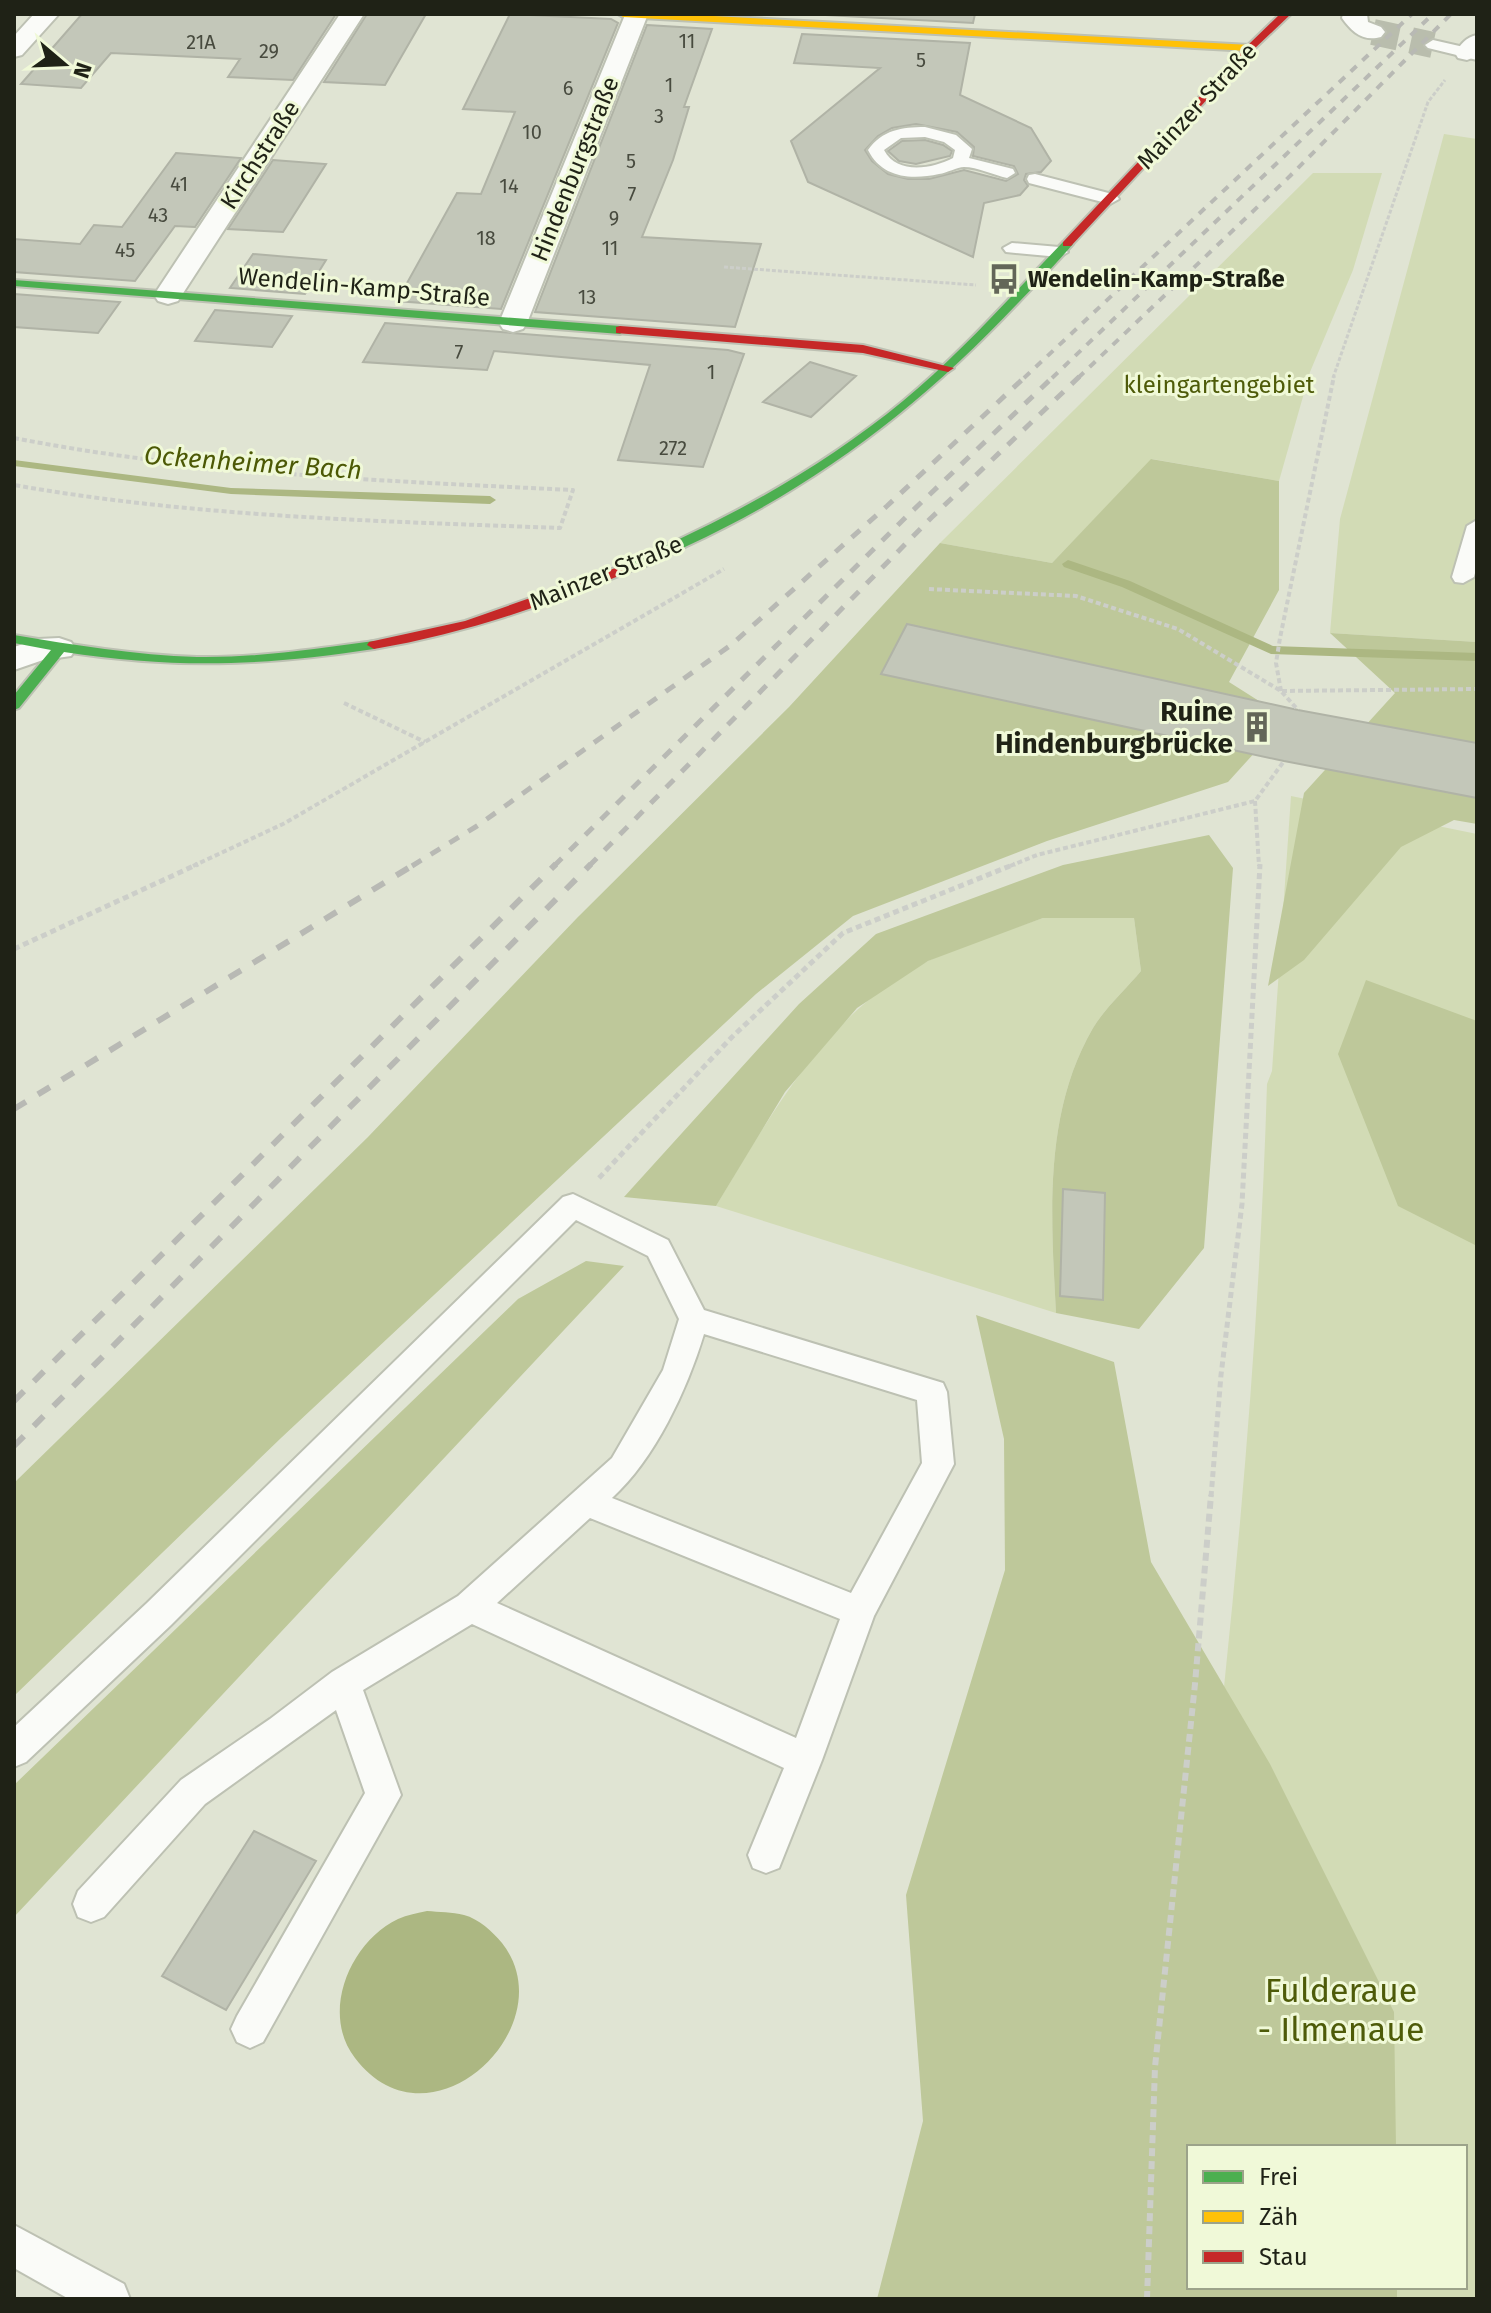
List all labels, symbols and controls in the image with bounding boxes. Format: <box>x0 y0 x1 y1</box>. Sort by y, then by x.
north arrow <box>24 24 104 104</box>
house number: 11 <box>678 29 696 53</box>
house number: 21A <box>186 30 216 54</box>
street label: Mainzer Straße <box>1131 37 1263 175</box>
house number: 29 <box>259 39 279 63</box>
house number: 5 <box>916 48 926 72</box>
text: N <box>67 59 98 82</box>
street label: Hindenburgstraße <box>525 73 625 265</box>
house number: 1 <box>665 73 673 97</box>
house number: 6 <box>563 76 573 100</box>
street label: Kirchstraße <box>215 96 305 214</box>
house number: 3 <box>654 104 664 128</box>
house number: 10 <box>522 120 542 144</box>
house number: 5 <box>626 149 636 173</box>
house number: 41 <box>170 172 188 196</box>
house number: 14 <box>499 174 519 198</box>
house number: 7 <box>628 182 637 206</box>
house number: 43 <box>148 203 168 227</box>
house number: 9 <box>609 206 619 230</box>
house number: 18 <box>476 226 496 250</box>
house number: 11 <box>601 236 619 260</box>
house number: 45 <box>115 238 135 262</box>
street label: Wendelin-Kamp-Straße <box>237 262 491 312</box>
bus stop icon: Wendelin-Kamp-Straße <box>987 262 1021 296</box>
place label: Wendelin-Kamp-Straße <box>1028 265 1285 293</box>
house number: 13 <box>578 285 596 309</box>
house number: 7 <box>455 340 464 364</box>
house number: 1 <box>707 360 715 384</box>
park label: kleingartengebiet <box>1124 371 1315 399</box>
house number: 272 <box>659 436 687 460</box>
water label: Ockenheimer Bach <box>143 440 363 486</box>
street label: Mainzer Straße <box>526 530 686 616</box>
place label: Ruine Hindenburgbrücke <box>995 695 1233 760</box>
building icon: Ruine Hindenburgbrücke <box>1240 710 1274 744</box>
park label: Fulderaue - Ilmenaue <box>1257 1970 1425 2050</box>
legend <box>1187 2145 1467 2289</box>
text: Frei <box>1259 2163 1298 2191</box>
text: Zäh <box>1259 2203 1298 2231</box>
text: Stau <box>1259 2243 1308 2271</box>

